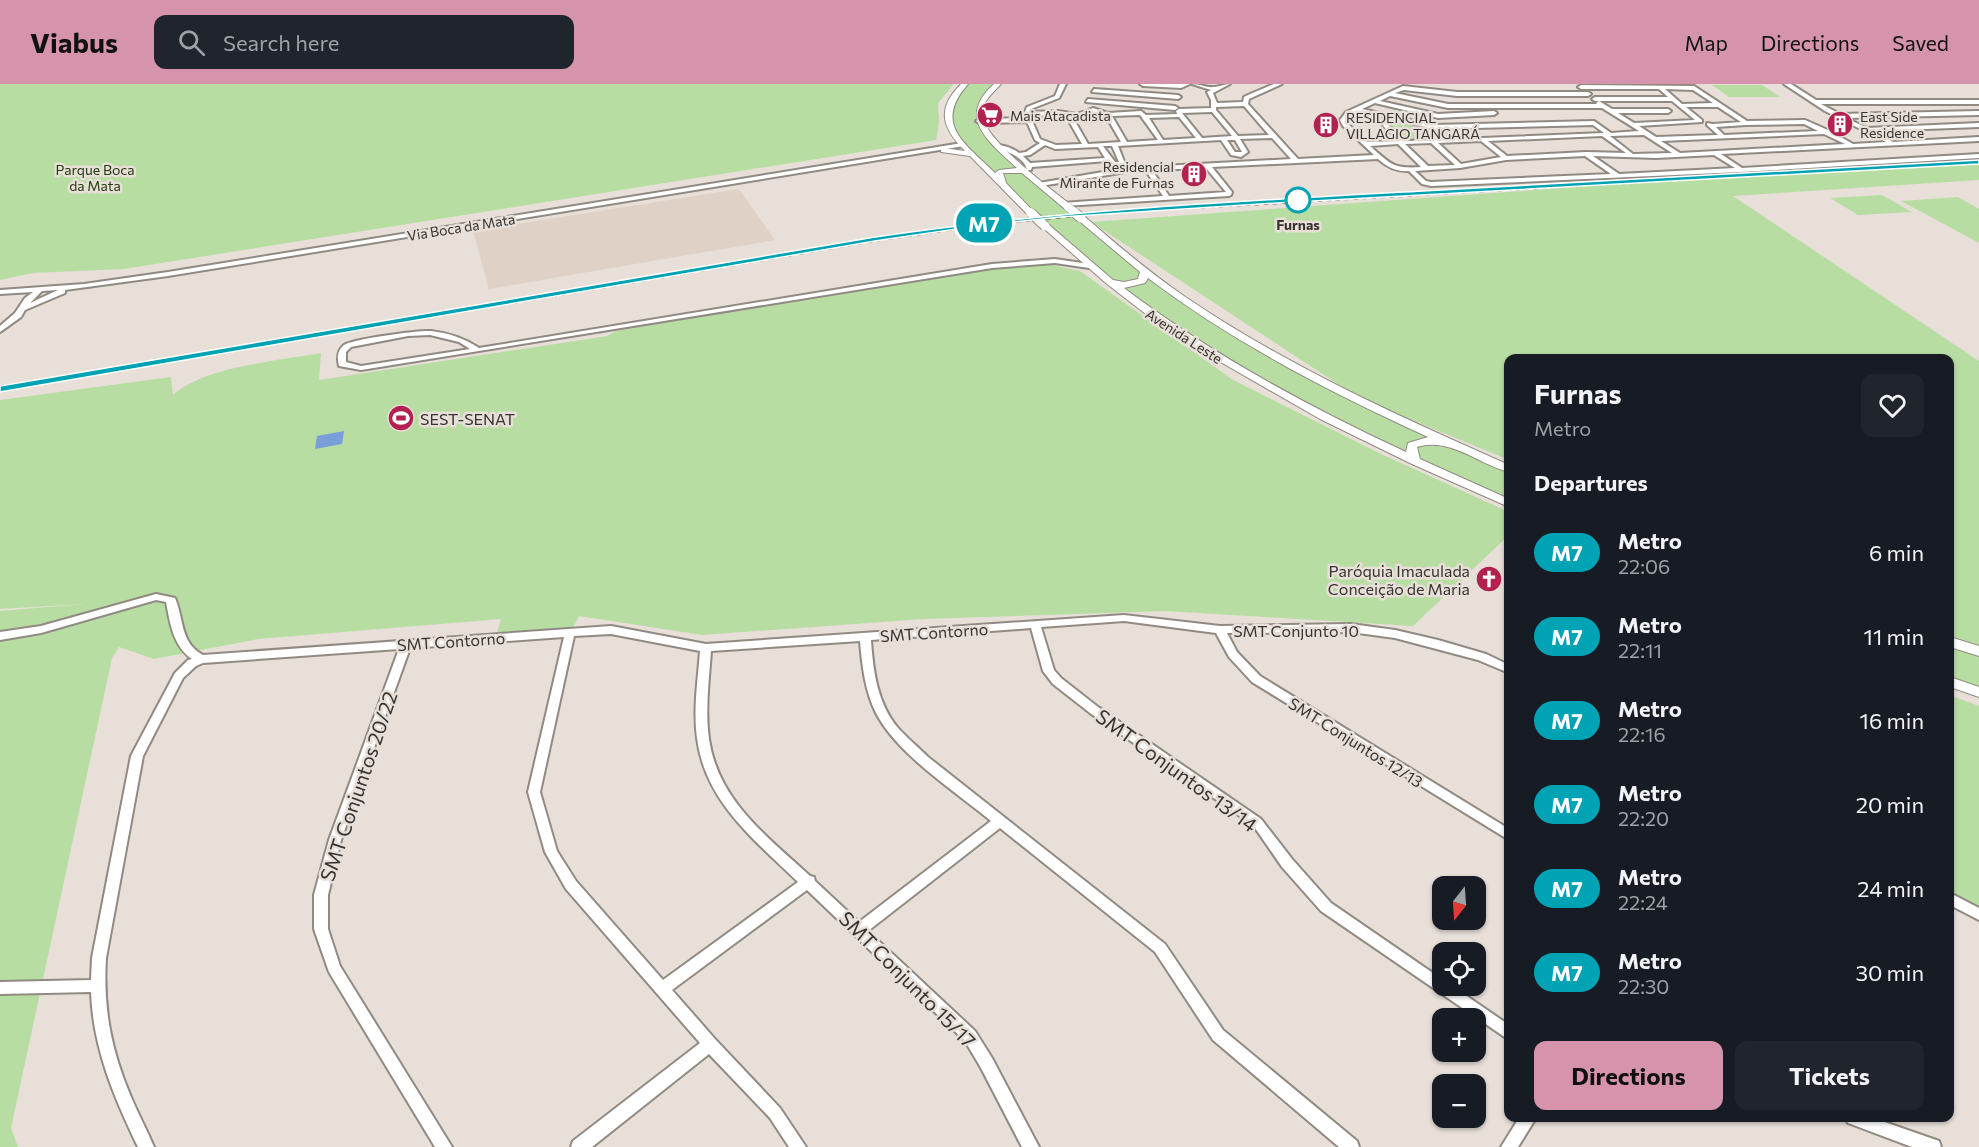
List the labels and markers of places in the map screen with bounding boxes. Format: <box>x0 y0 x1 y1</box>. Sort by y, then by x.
supermarket icon: Mais Atacadista <box>975 100 1005 130</box>
place label: Mais Atacadista <box>1010 107 1111 124</box>
place label: East Side Residence <box>1860 108 1924 141</box>
place label: RESIDENCIAL VILLAGIO TANGARÁ <box>1346 109 1480 142</box>
building icon: East Side Residence <box>1825 109 1855 139</box>
building icon: RESIDENCIAL VILLAGIO TANGARÁ <box>1311 110 1341 140</box>
place label: Residencial Mirante de Furnas <box>1059 158 1174 191</box>
building icon: Residencial Mirante de Furnas <box>1179 159 1209 189</box>
marker: Furnas <box>1285 187 1311 213</box>
place label: Furnas <box>1276 216 1320 233</box>
sports icon: SEST-SENAT <box>386 403 416 433</box>
place label: SEST-SENAT <box>420 409 515 428</box>
place label: Paróquia Imaculada Conceição de Maria <box>1328 561 1470 598</box>
church icon: Paróquia Imaculada Conceição de Maria <box>1474 564 1504 594</box>

